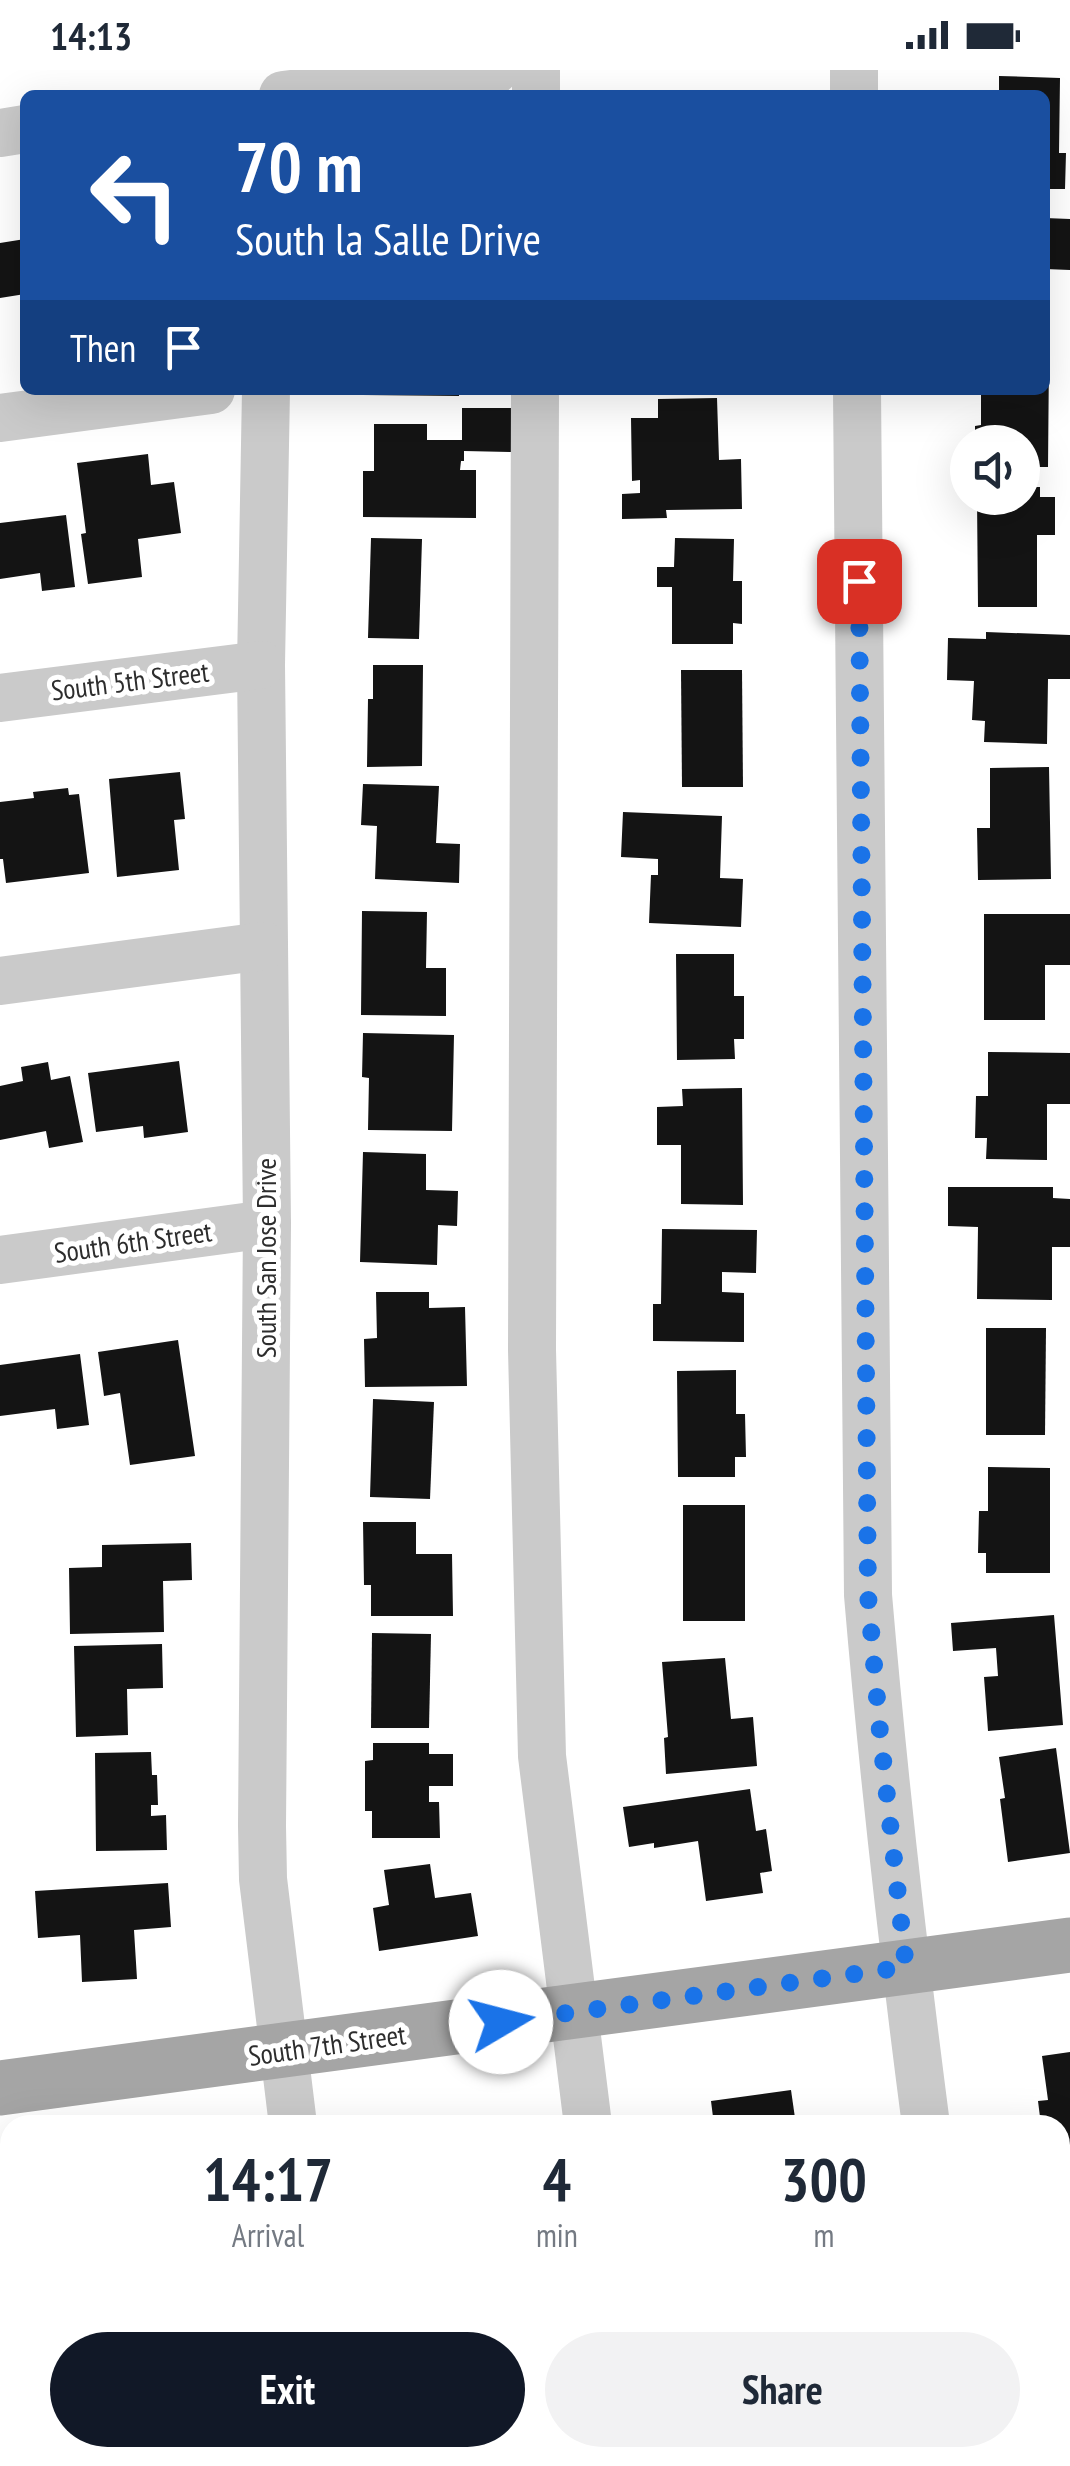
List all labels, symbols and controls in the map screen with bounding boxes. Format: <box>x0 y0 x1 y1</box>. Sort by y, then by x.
text: 14:13 <box>50 11 132 60</box>
text: 70 m <box>235 121 363 211</box>
icon: left <box>70 130 200 260</box>
text: South la Salle Drive <box>235 209 541 267</box>
icon: arrive <box>156 320 211 375</box>
text: Then <box>70 323 136 372</box>
map controls <box>950 425 1040 515</box>
button: sound <box>950 425 1040 515</box>
pin <box>817 539 902 624</box>
icon: arrive <box>832 554 887 609</box>
street label: South 5th Street <box>49 652 211 709</box>
street label: South San Jose Drive <box>247 1158 284 1358</box>
street label: South 6th Street <box>52 1212 214 1271</box>
position arrow <box>449 1970 553 2074</box>
street label: South 7th Street <box>246 2015 408 2074</box>
text: 14:17 <box>203 2140 333 2218</box>
text: 4 <box>543 2140 571 2218</box>
text: 300 <box>781 2140 867 2218</box>
text: Arrival <box>232 2214 304 2256</box>
text: min <box>536 2214 578 2256</box>
text: m <box>813 2214 834 2256</box>
button: Exit <box>50 2332 525 2447</box>
button: Share <box>545 2332 1020 2447</box>

